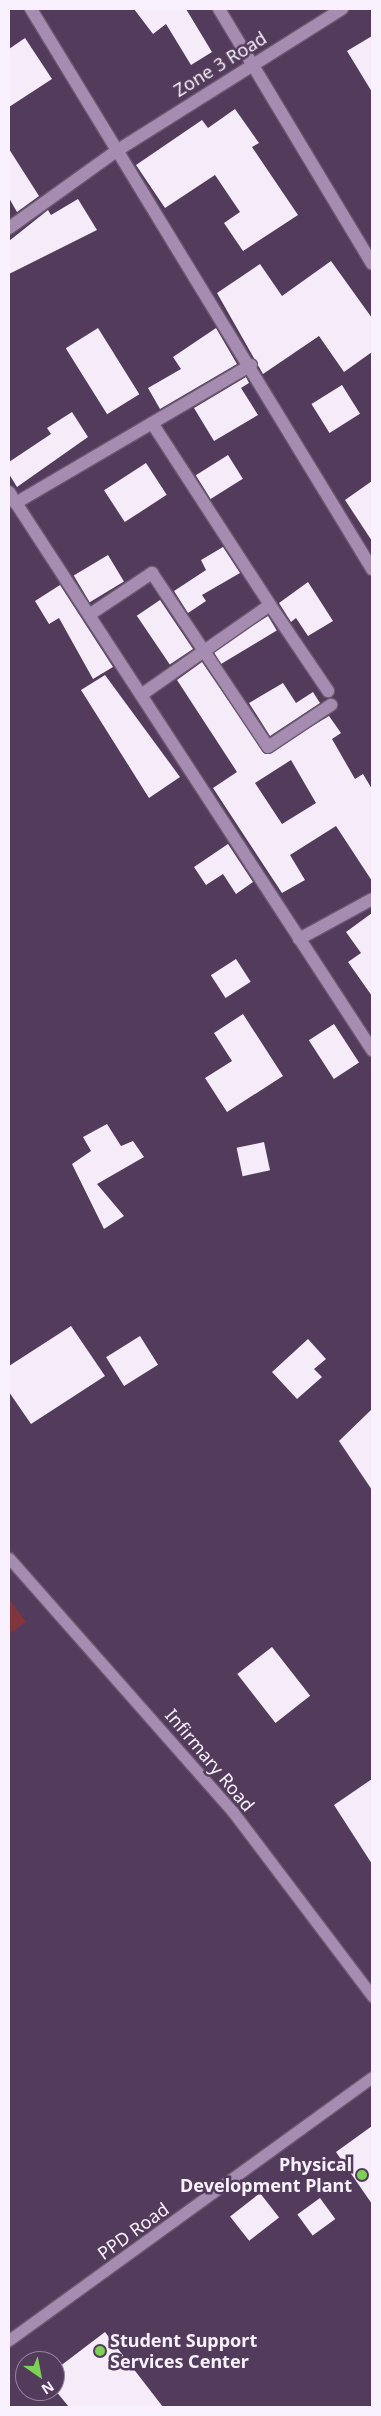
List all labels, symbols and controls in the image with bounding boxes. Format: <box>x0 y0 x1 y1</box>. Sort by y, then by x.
street label: Zone 3 Road <box>170 27 270 101</box>
street label: Infirmary Road <box>161 1704 259 1816</box>
place label: Physical Development Plant <box>180 2154 352 2196</box>
marker: Physical Development Plant <box>356 2169 368 2181</box>
street label: PPD Road <box>93 2198 173 2264</box>
place label: Student Support Services Center <box>110 2330 257 2372</box>
marker: Student Support Services Center <box>94 2345 106 2357</box>
north arrow <box>15 2351 65 2401</box>
text: N <box>38 2377 58 2399</box>

